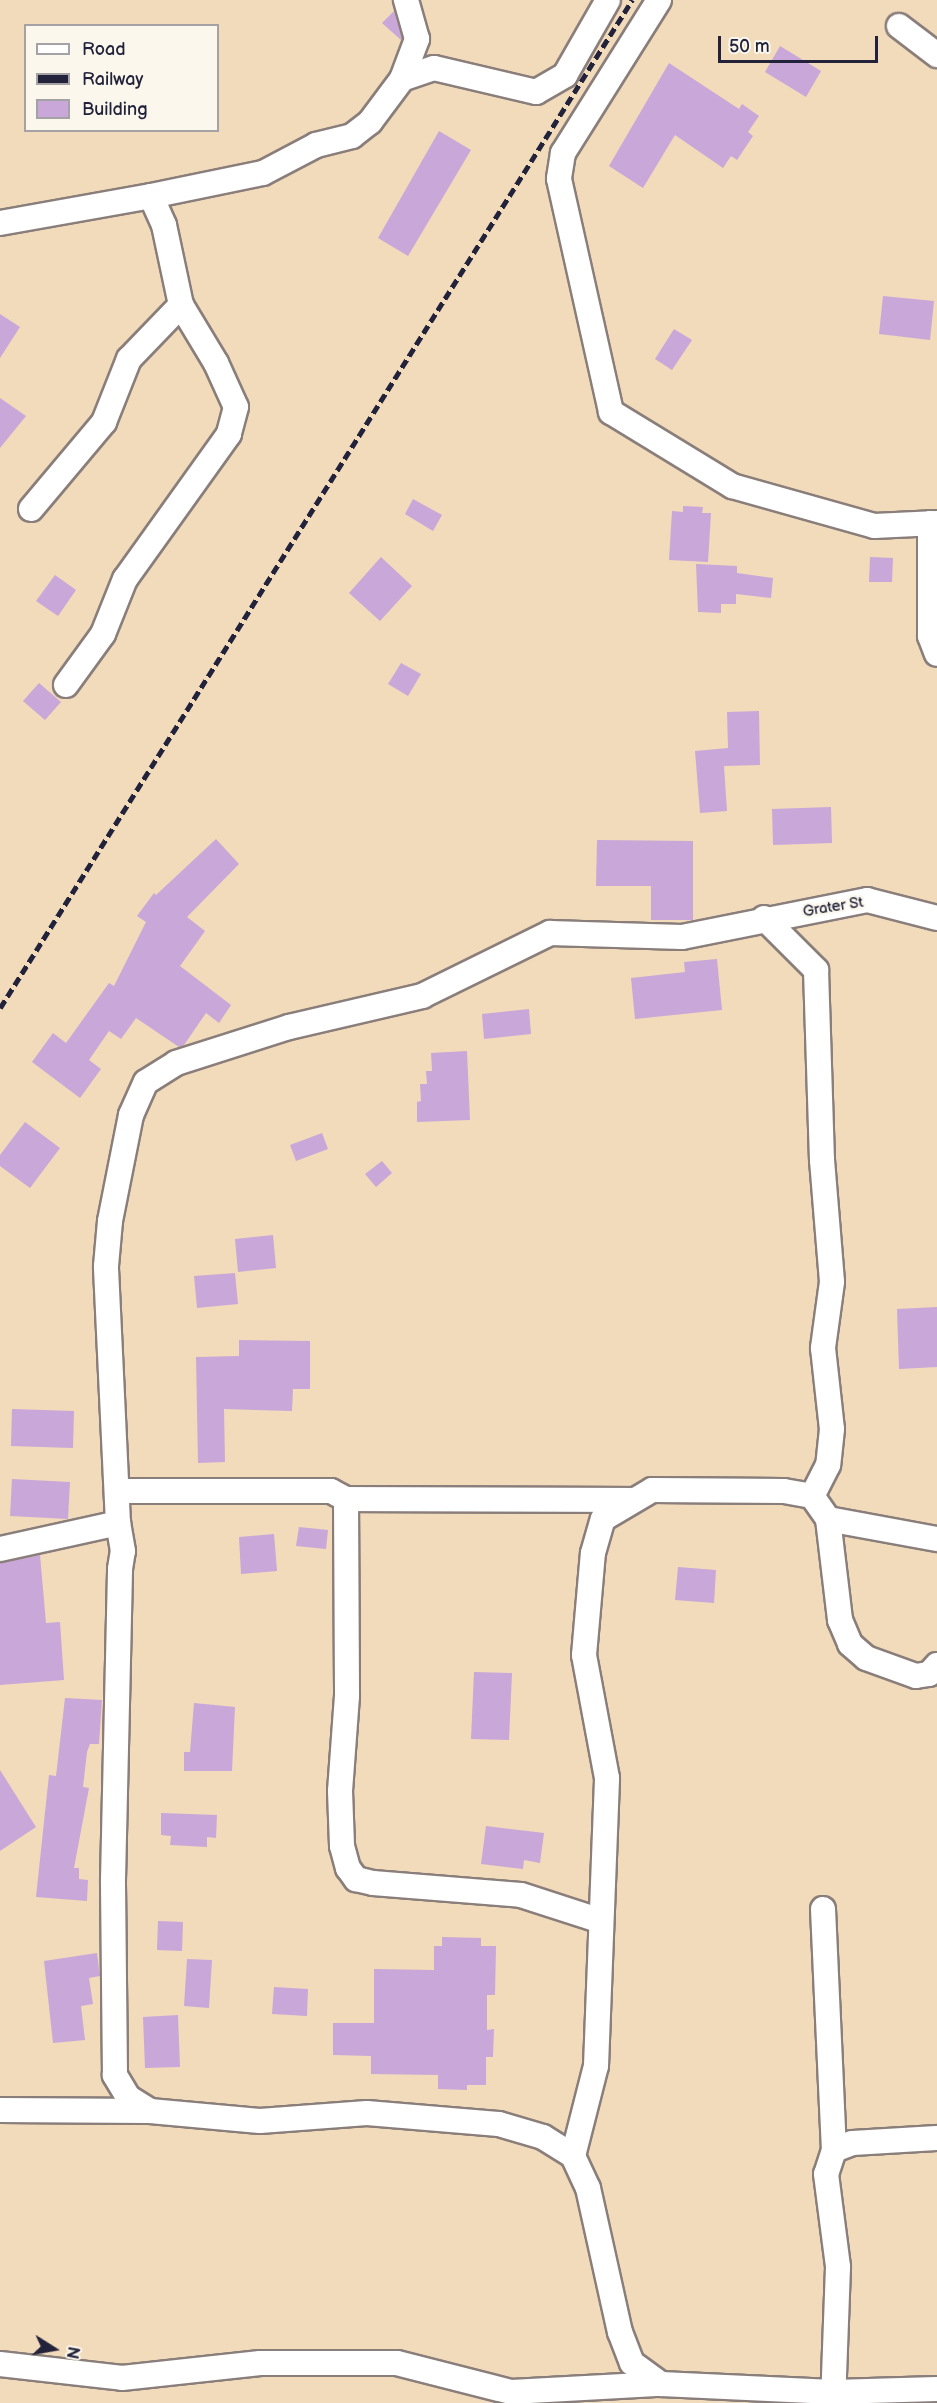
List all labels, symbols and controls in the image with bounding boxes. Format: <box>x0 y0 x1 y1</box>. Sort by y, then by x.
legend <box>24 24 219 132</box>
scale bar <box>721 24 882 62</box>
text: 50 m <box>729 36 770 57</box>
text: Road <box>82 39 126 60</box>
text: Railway <box>82 69 144 90</box>
text: Building <box>82 99 148 120</box>
street label: Grater St <box>801 893 865 921</box>
north arrow <box>24 2319 84 2379</box>
text: N <box>62 2345 83 2360</box>

